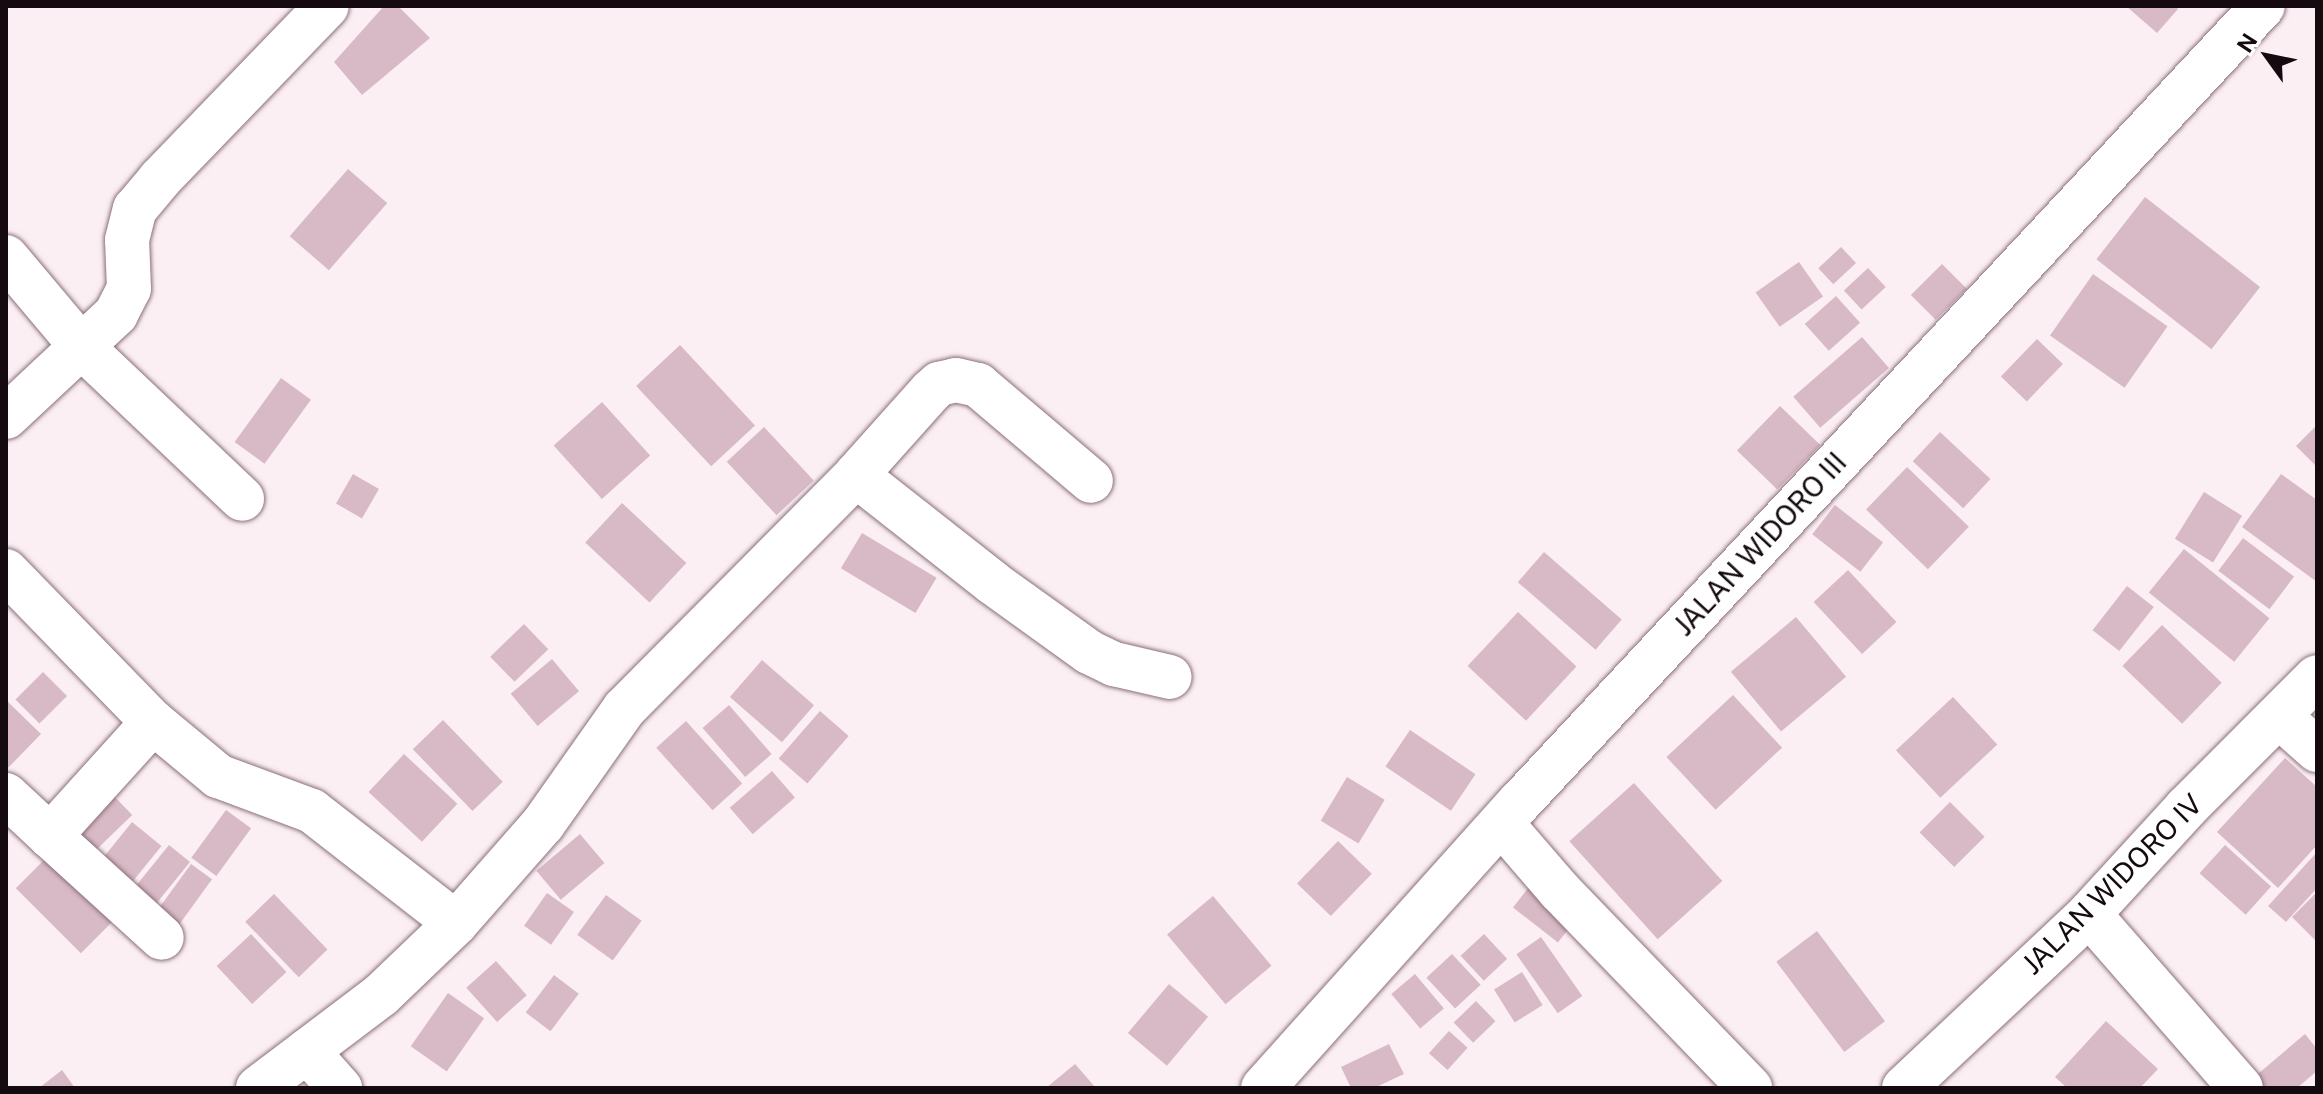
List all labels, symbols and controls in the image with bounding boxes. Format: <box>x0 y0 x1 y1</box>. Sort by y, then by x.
north arrow <box>2227 16 2307 96</box>
text: N <box>2231 29 2262 57</box>
street label: JALAN WIDORO III <box>1666 445 1854 643</box>
street label: JALAN WIDORO IV <box>2015 787 2209 981</box>

